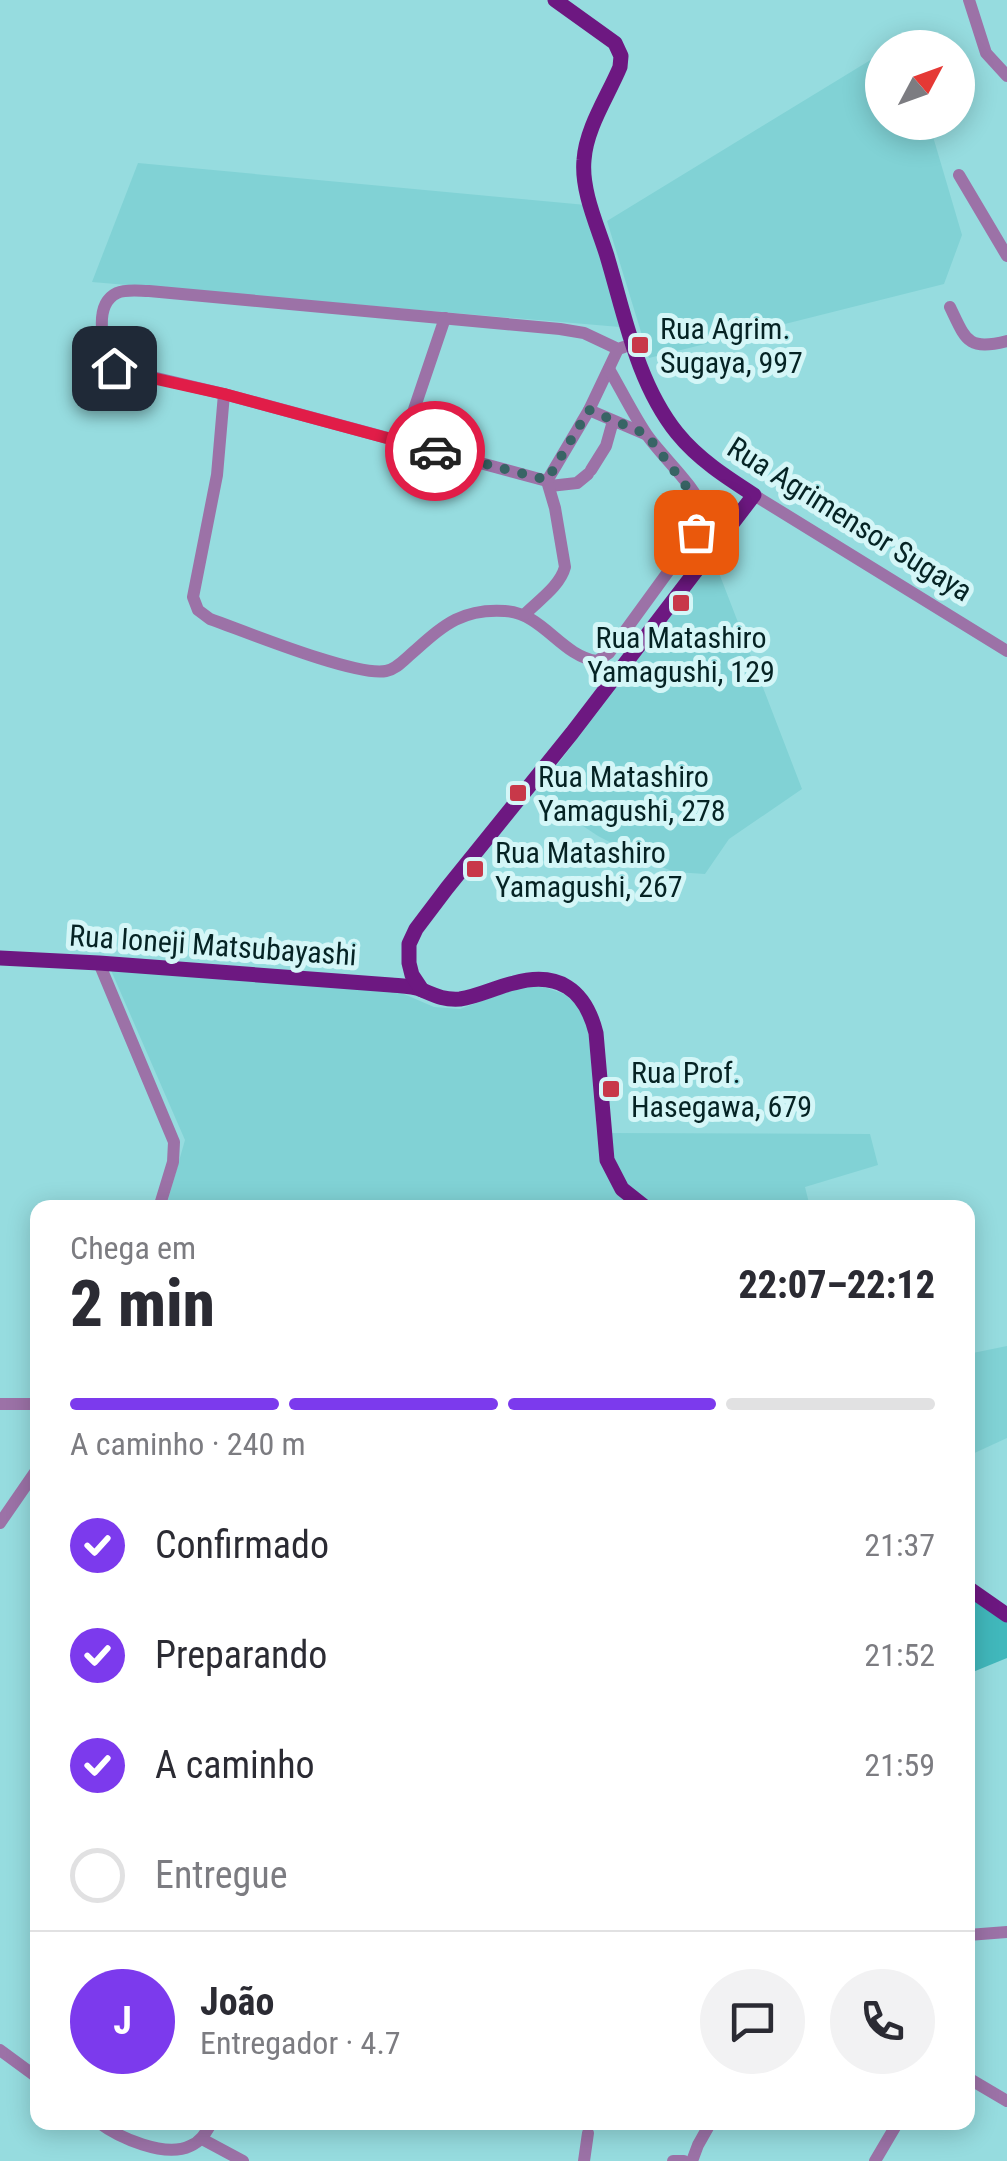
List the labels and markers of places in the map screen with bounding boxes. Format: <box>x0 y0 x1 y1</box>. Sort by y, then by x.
place label: Rua Agrim. Sugaya, 997 <box>660 311 803 380</box>
pin <box>72 326 157 411</box>
marker: Rua Agrim. Sugaya, 997 <box>629 334 651 356</box>
pin <box>654 490 739 575</box>
marker: Rua Matashiro Yamagushi, 129 <box>670 592 692 614</box>
place label: Rua Matashiro Yamagushi, 129 <box>587 620 775 689</box>
place label: Rua Matashiro Yamagushi, 278 <box>538 759 726 828</box>
marker: Rua Matashiro Yamagushi, 278 <box>507 782 529 804</box>
place label: Rua Matashiro Yamagushi, 267 <box>495 835 683 904</box>
marker: Rua Matashiro Yamagushi, 267 <box>464 858 486 880</box>
place label: Rua Prof. Hasegawa, 679 <box>631 1055 812 1124</box>
marker: Rua Prof. Hasegawa, 679 <box>600 1078 622 1100</box>

